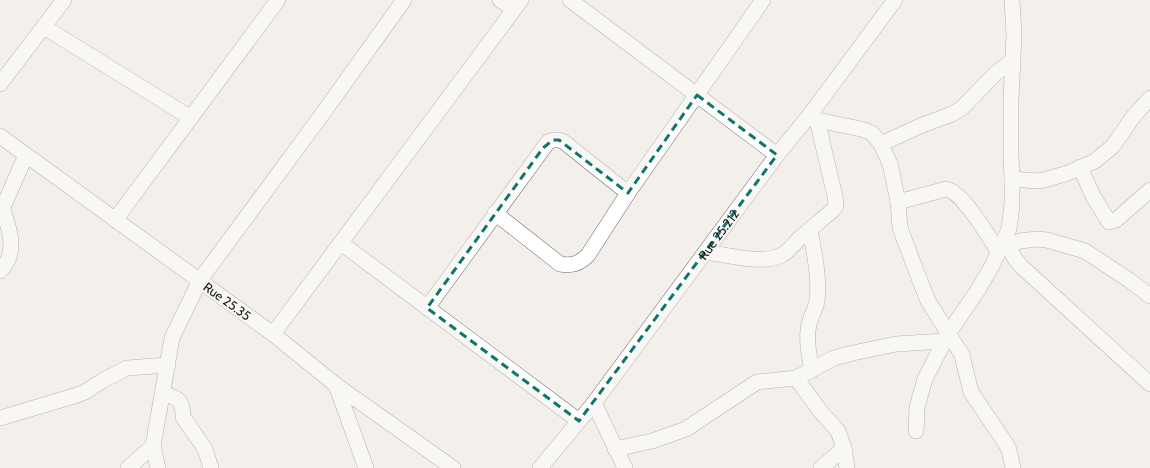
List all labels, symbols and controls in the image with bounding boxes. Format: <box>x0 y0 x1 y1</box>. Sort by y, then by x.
street label: Rue 25.212 <box>695 206 742 263</box>
street label: Rue 25.35 <box>201 278 254 324</box>

